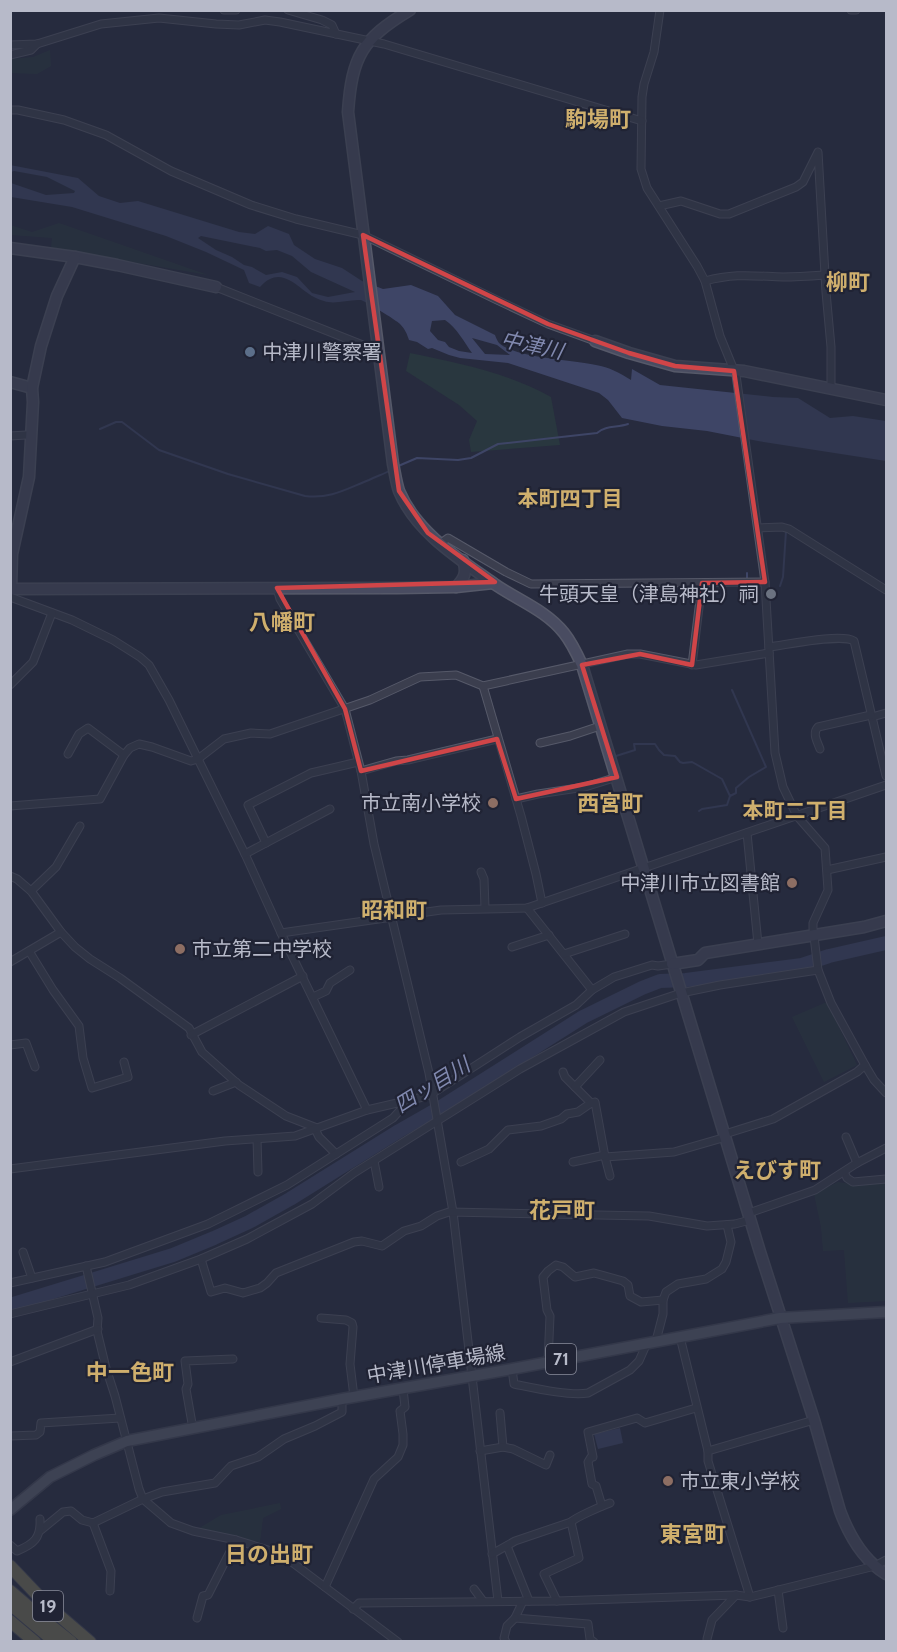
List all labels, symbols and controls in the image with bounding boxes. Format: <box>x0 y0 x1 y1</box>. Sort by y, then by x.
district label: 駒場町 <box>565 106 631 133</box>
district label: 柳町 <box>826 269 870 296</box>
water label: 中津川 <box>499 326 567 364</box>
place label: 中津川警察署 <box>262 340 382 364</box>
marker: 中津川警察署 <box>243 345 257 359</box>
district label: 本町四丁目 <box>518 486 623 511</box>
place label: 牛頭天皇（津島神社）祠 <box>539 582 759 606</box>
marker: 牛頭天皇（津島神社）祠 <box>764 587 778 601</box>
district label: 八幡町 <box>249 609 315 636</box>
district label: 西宮町 <box>577 790 643 817</box>
place label: 市立南小学校 <box>361 791 481 815</box>
marker: 市立南小学校 <box>486 796 500 810</box>
district label: 本町二丁目 <box>743 798 848 823</box>
place label: 中津川市立図書館 <box>620 871 780 895</box>
marker: 中津川市立図書館 <box>785 876 799 890</box>
district label: 昭和町 <box>361 897 427 924</box>
place label: 市立第二中学校 <box>192 937 332 961</box>
marker: 市立第二中学校 <box>173 942 187 956</box>
water label: 四ッ目川 <box>390 1051 476 1118</box>
district label: えびす町 <box>733 1157 821 1184</box>
district label: 花戸町 <box>529 1197 595 1224</box>
street label: 中津川停車場線 <box>365 1340 507 1388</box>
road number: 71 <box>546 1344 576 1374</box>
district label: 中一色町 <box>86 1359 174 1386</box>
place label: 市立東小学校 <box>680 1469 800 1493</box>
marker: 市立東小学校 <box>661 1474 675 1488</box>
district label: 東宮町 <box>660 1521 726 1548</box>
district label: 日の出町 <box>225 1541 313 1568</box>
road number: 19 <box>33 1591 63 1621</box>

